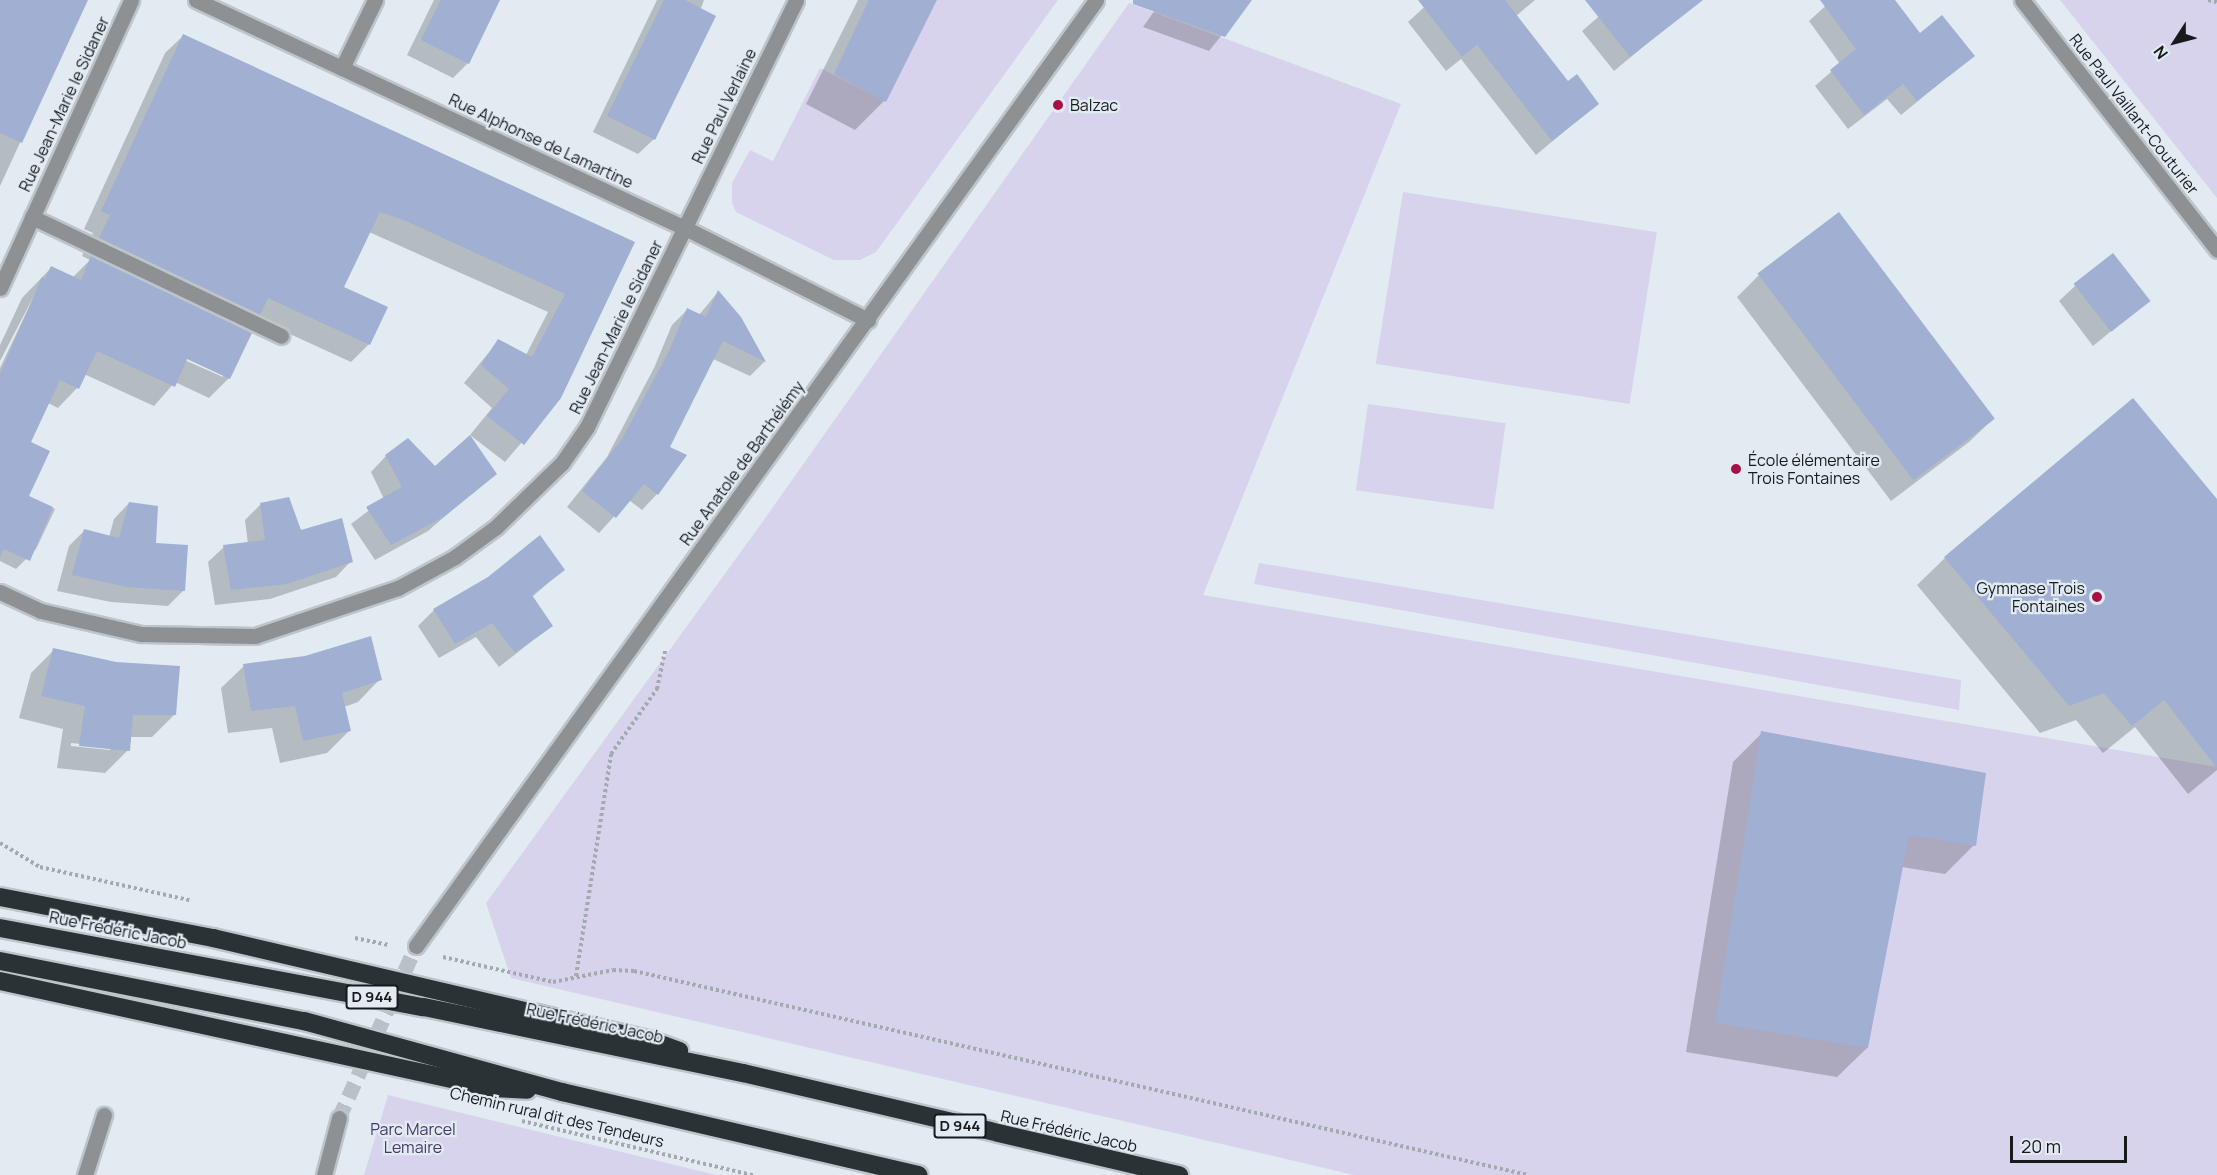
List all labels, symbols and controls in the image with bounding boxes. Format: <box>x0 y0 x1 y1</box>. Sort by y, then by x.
north arrow <box>2145 12 2205 72</box>
street label: Rue Jean-Marie le Sidaner <box>15 13 113 195</box>
street label: Rue Paul Vaillant-Couturier <box>2065 30 2203 198</box>
text: N <box>2148 41 2173 64</box>
street label: Rue Paul Verlaine <box>688 45 760 167</box>
street label: Rue Alphonse de Lamartine <box>446 90 636 192</box>
place label: Balzac <box>1070 95 1118 115</box>
marker: Balzac <box>1051 98 1065 112</box>
street label: Rue Jean-Marie le Sidaner <box>565 237 667 417</box>
street label: Rue Anatole de Barthélémy <box>676 377 808 549</box>
place label: École élémentaire Trois Fontaines <box>1748 450 1880 488</box>
marker: École élémentaire Trois Fontaines <box>1729 462 1743 476</box>
place label: Gymnase Trois Fontaines <box>1976 578 2085 616</box>
marker: Gymnase Trois Fontaines <box>2090 590 2104 604</box>
street label: Rue Frédéric Jacob <box>48 907 188 953</box>
road number: D 944 <box>345 985 399 1009</box>
street label: Rue Frédéric Jacob <box>525 999 665 1047</box>
street label: Chemin rural dit des Tendeurs <box>448 1083 666 1151</box>
street label: Rue Frédéric Jacob <box>999 1106 1139 1156</box>
road number: D 944 <box>933 1114 987 1138</box>
park label: Parc Marcel Lemaire <box>370 1119 456 1157</box>
scale bar <box>2013 1124 2130 1162</box>
text: 20 m <box>2021 1134 2061 1158</box>

